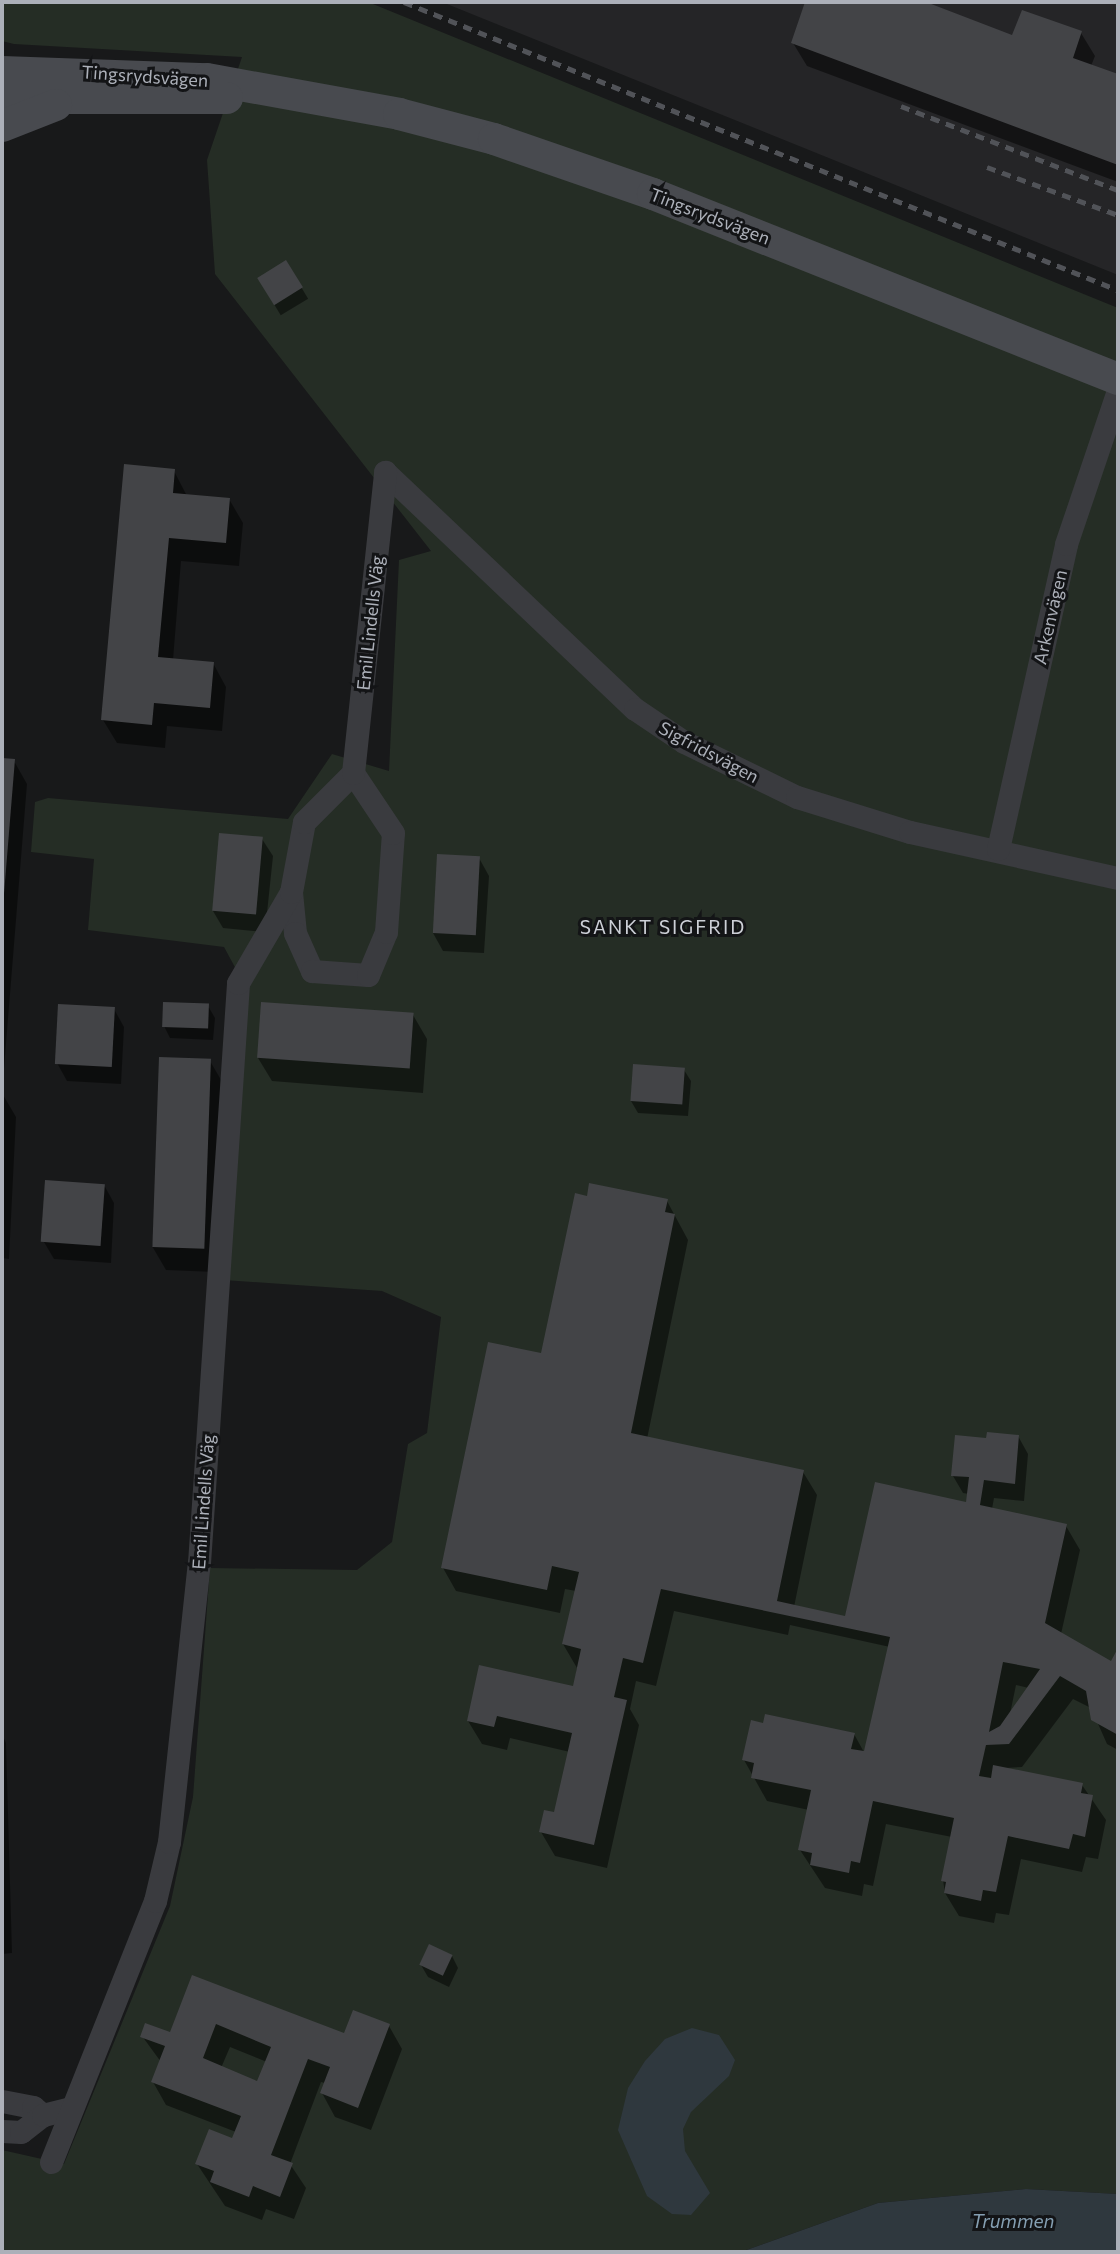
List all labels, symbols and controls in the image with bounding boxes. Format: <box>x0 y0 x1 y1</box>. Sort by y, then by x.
street label: Tingsrydsvägen <box>81 61 209 91</box>
street label: Tingsrydsvägen <box>647 183 773 249</box>
street label: Emil Lindells Väg <box>352 554 388 692</box>
street label: Arkenvägen <box>1029 568 1071 666</box>
street label: Sigfridsvägen <box>655 717 763 787</box>
district label: SANKT SIGFRID <box>581 916 745 938</box>
street label: Emil Lindells Väg <box>188 1434 218 1570</box>
water label: Trummen <box>972 2210 1054 2232</box>

